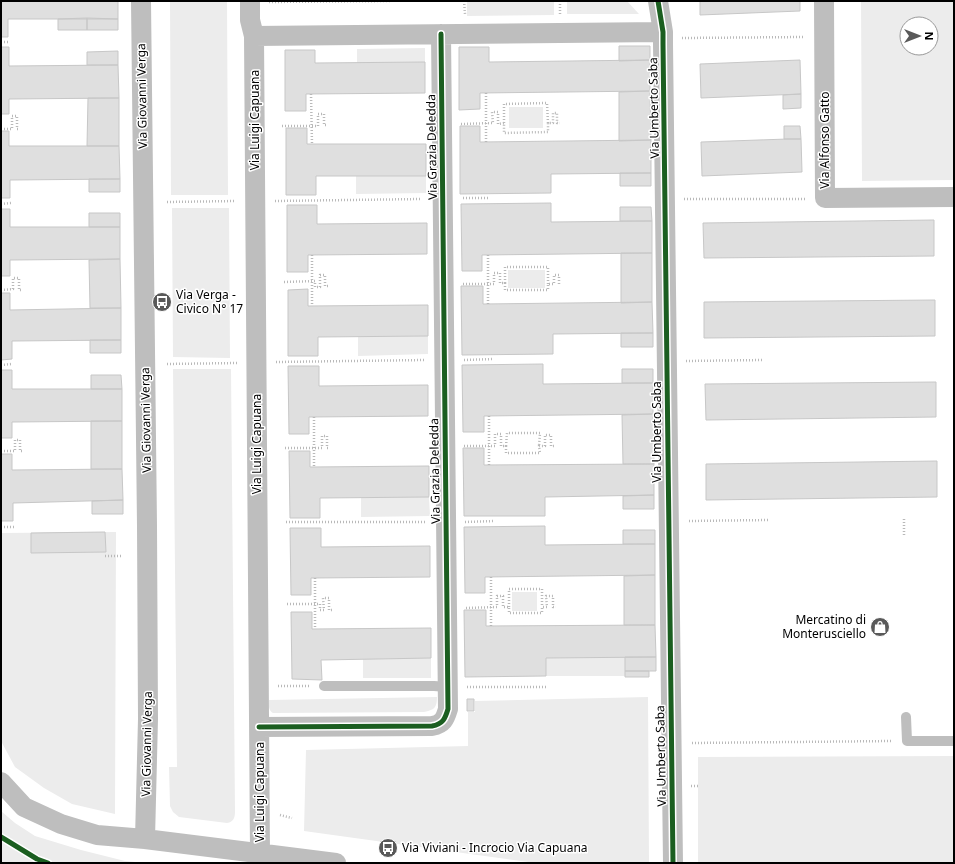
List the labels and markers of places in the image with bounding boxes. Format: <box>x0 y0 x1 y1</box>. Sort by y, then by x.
place label: Via Verga - Civico N° 17 <box>176 286 243 317</box>
bus stop icon: Via Verga - Civico N° 17 <box>151 291 173 313</box>
place label: Mercatino di Monterusciello <box>782 611 866 642</box>
shop icon: Mercatino di Monterusciello <box>869 616 891 638</box>
bus stop icon: Via Viviani - Incrocio Via Capuana <box>377 837 399 859</box>
place label: Via Viviani - Incrocio Via Capuana <box>402 839 588 856</box>

